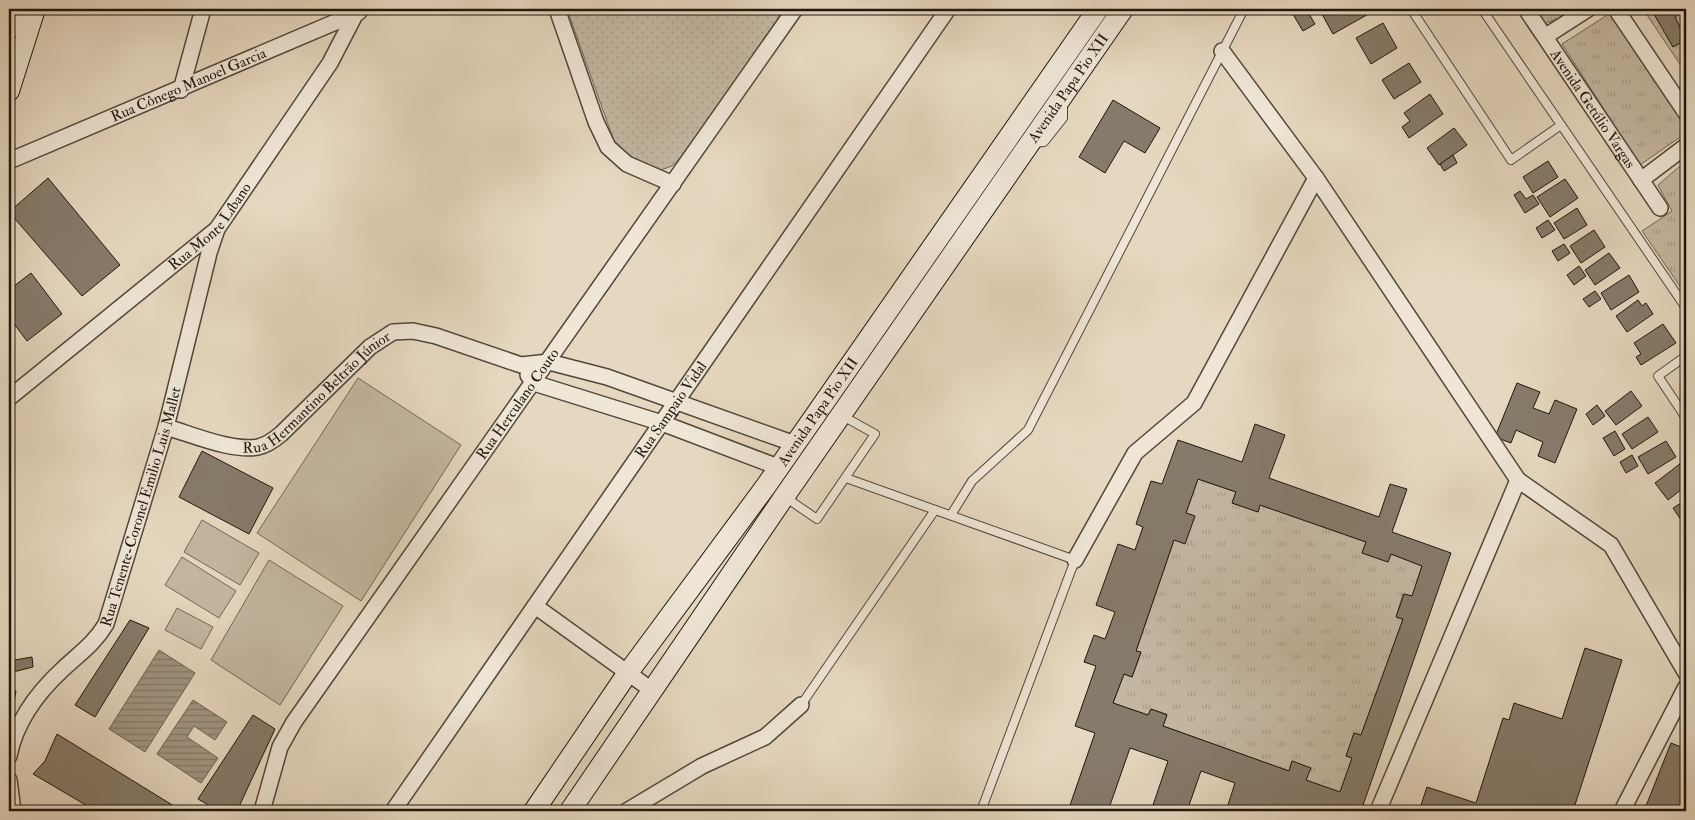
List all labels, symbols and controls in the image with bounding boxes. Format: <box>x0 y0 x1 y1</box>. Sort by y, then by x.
street label: Avenida Papa Pio XII <box>1024 30 1113 147</box>
street label: Rua Cônego Manoel Garcia <box>108 43 270 127</box>
street label: Avenida Getúlio Vargas <box>1545 45 1640 172</box>
street label: Rua Monte Líbano <box>165 179 256 275</box>
street label: Rua Hermantino Beltrão Júnior <box>243 327 395 458</box>
street label: Rua Herculano Couto <box>472 345 564 463</box>
street label: Avenida Papa Pio XII <box>773 354 863 471</box>
street label: Rua Sampaio Vidal <box>631 358 711 462</box>
street label: Rua Tenente-Coronel Emilio Luis Mallet <box>97 385 186 629</box>

